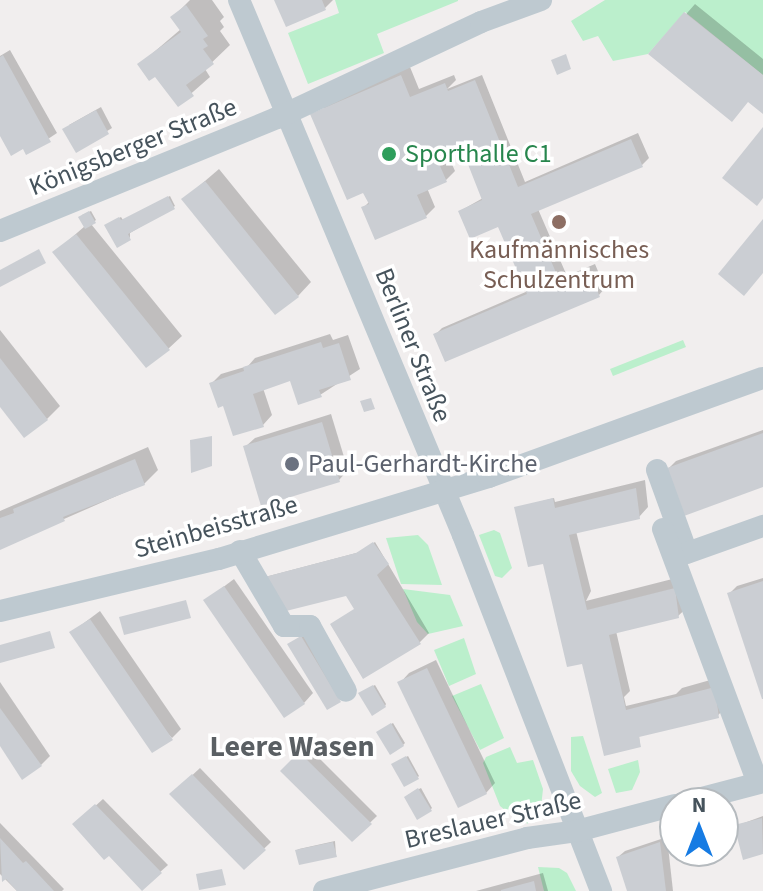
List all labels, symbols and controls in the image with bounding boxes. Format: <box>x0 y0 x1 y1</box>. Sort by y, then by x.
street label: Königsberger Straße <box>25 91 241 203</box>
place label: Sporthalle C1 <box>405 138 552 170</box>
marker: Sporthalle C1 <box>380 145 398 163</box>
marker: Kaufmännisches Schulzentrum <box>550 213 568 231</box>
place label: Kaufmännisches Schulzentrum <box>469 234 649 296</box>
street label: Berliner Straße <box>368 264 458 426</box>
place label: Paul-Gerhardt-Kirche <box>308 448 537 480</box>
marker: Paul-Gerhardt-Kirche <box>283 455 301 473</box>
street label: Steinbeisstraße <box>131 489 301 565</box>
district label: Leere Wasen <box>209 729 375 765</box>
street label: Breslauer Straße <box>402 785 584 855</box>
north arrow <box>659 787 739 867</box>
text: N <box>692 789 706 821</box>

